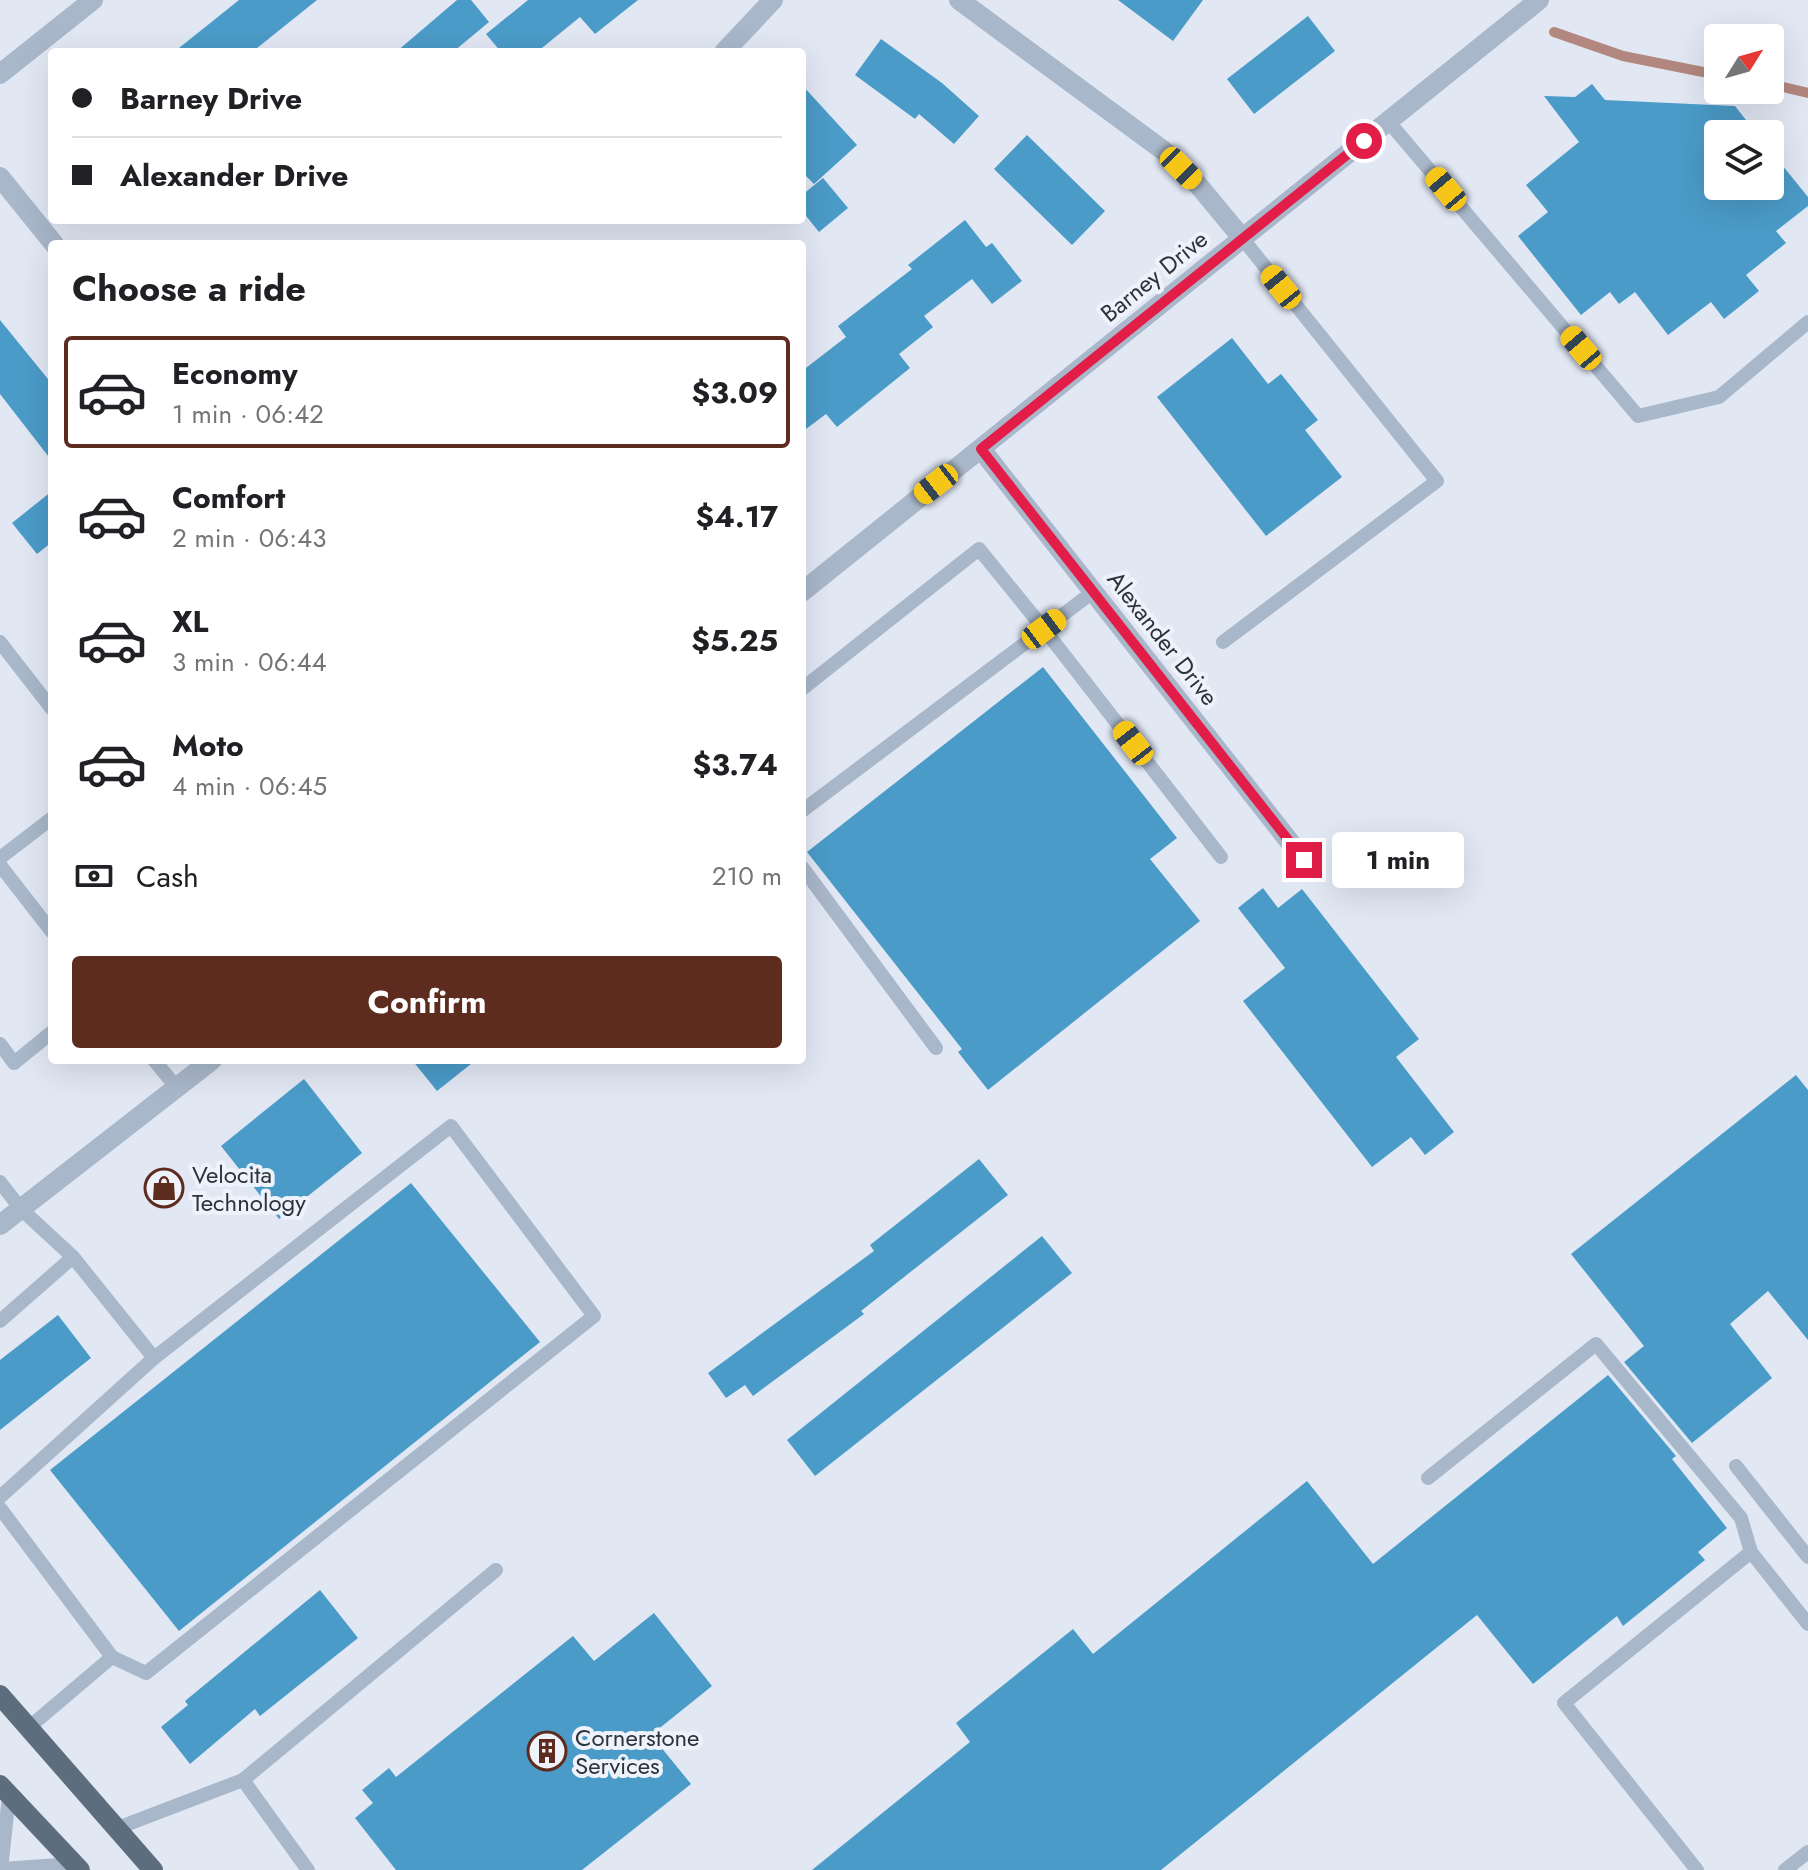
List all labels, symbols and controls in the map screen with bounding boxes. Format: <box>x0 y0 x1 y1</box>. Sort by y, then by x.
north arrow <box>1704 24 1784 104</box>
map controls <box>1704 24 1784 200</box>
text: Barney Drive <box>120 77 302 120</box>
button: layers <box>1704 120 1784 200</box>
route start <box>1346 123 1382 159</box>
car <box>1156 143 1206 193</box>
text: Alexander Drive <box>120 154 348 197</box>
car <box>1421 163 1471 215</box>
street label: Barney Drive <box>1093 222 1215 330</box>
car <box>1257 261 1305 313</box>
text: Choose a ride <box>72 262 306 314</box>
car <box>1556 322 1606 374</box>
text: Economy <box>172 352 298 395</box>
icon: car <box>76 356 148 428</box>
text: $3.09 <box>692 371 778 414</box>
text: 1 min · 06:42 <box>172 395 324 433</box>
car <box>910 460 962 508</box>
text: Comfort <box>172 476 285 519</box>
icon: car <box>76 480 148 552</box>
text: $4.17 <box>695 495 778 538</box>
text: 2 min · 06:43 <box>172 519 326 557</box>
street label: Alexander Drive <box>1099 563 1227 713</box>
text: XL <box>172 600 208 643</box>
icon: car <box>76 604 148 676</box>
car <box>1018 605 1070 653</box>
text: $5.25 <box>691 619 778 662</box>
text: 3 min · 06:44 <box>172 643 327 681</box>
car <box>1109 717 1157 769</box>
text: Moto <box>172 724 244 767</box>
icon: car <box>76 728 148 800</box>
text: $3.74 <box>692 743 778 786</box>
text: 4 min · 06:45 <box>172 767 327 805</box>
callout: 1 min <box>1332 832 1464 888</box>
text: 1 min <box>1366 841 1430 879</box>
route end <box>1286 842 1322 878</box>
icon: cash <box>72 854 116 898</box>
text: Cash <box>136 855 199 898</box>
text: 210 m <box>712 857 782 895</box>
button: Confirm <box>72 956 782 1048</box>
place label: Velocita Technology <box>192 1157 306 1220</box>
shop icon: Velocita Technology <box>143 1167 185 1209</box>
place label: Cornerstone Services <box>575 1720 699 1783</box>
building icon: Cornerstone Services <box>526 1730 568 1772</box>

